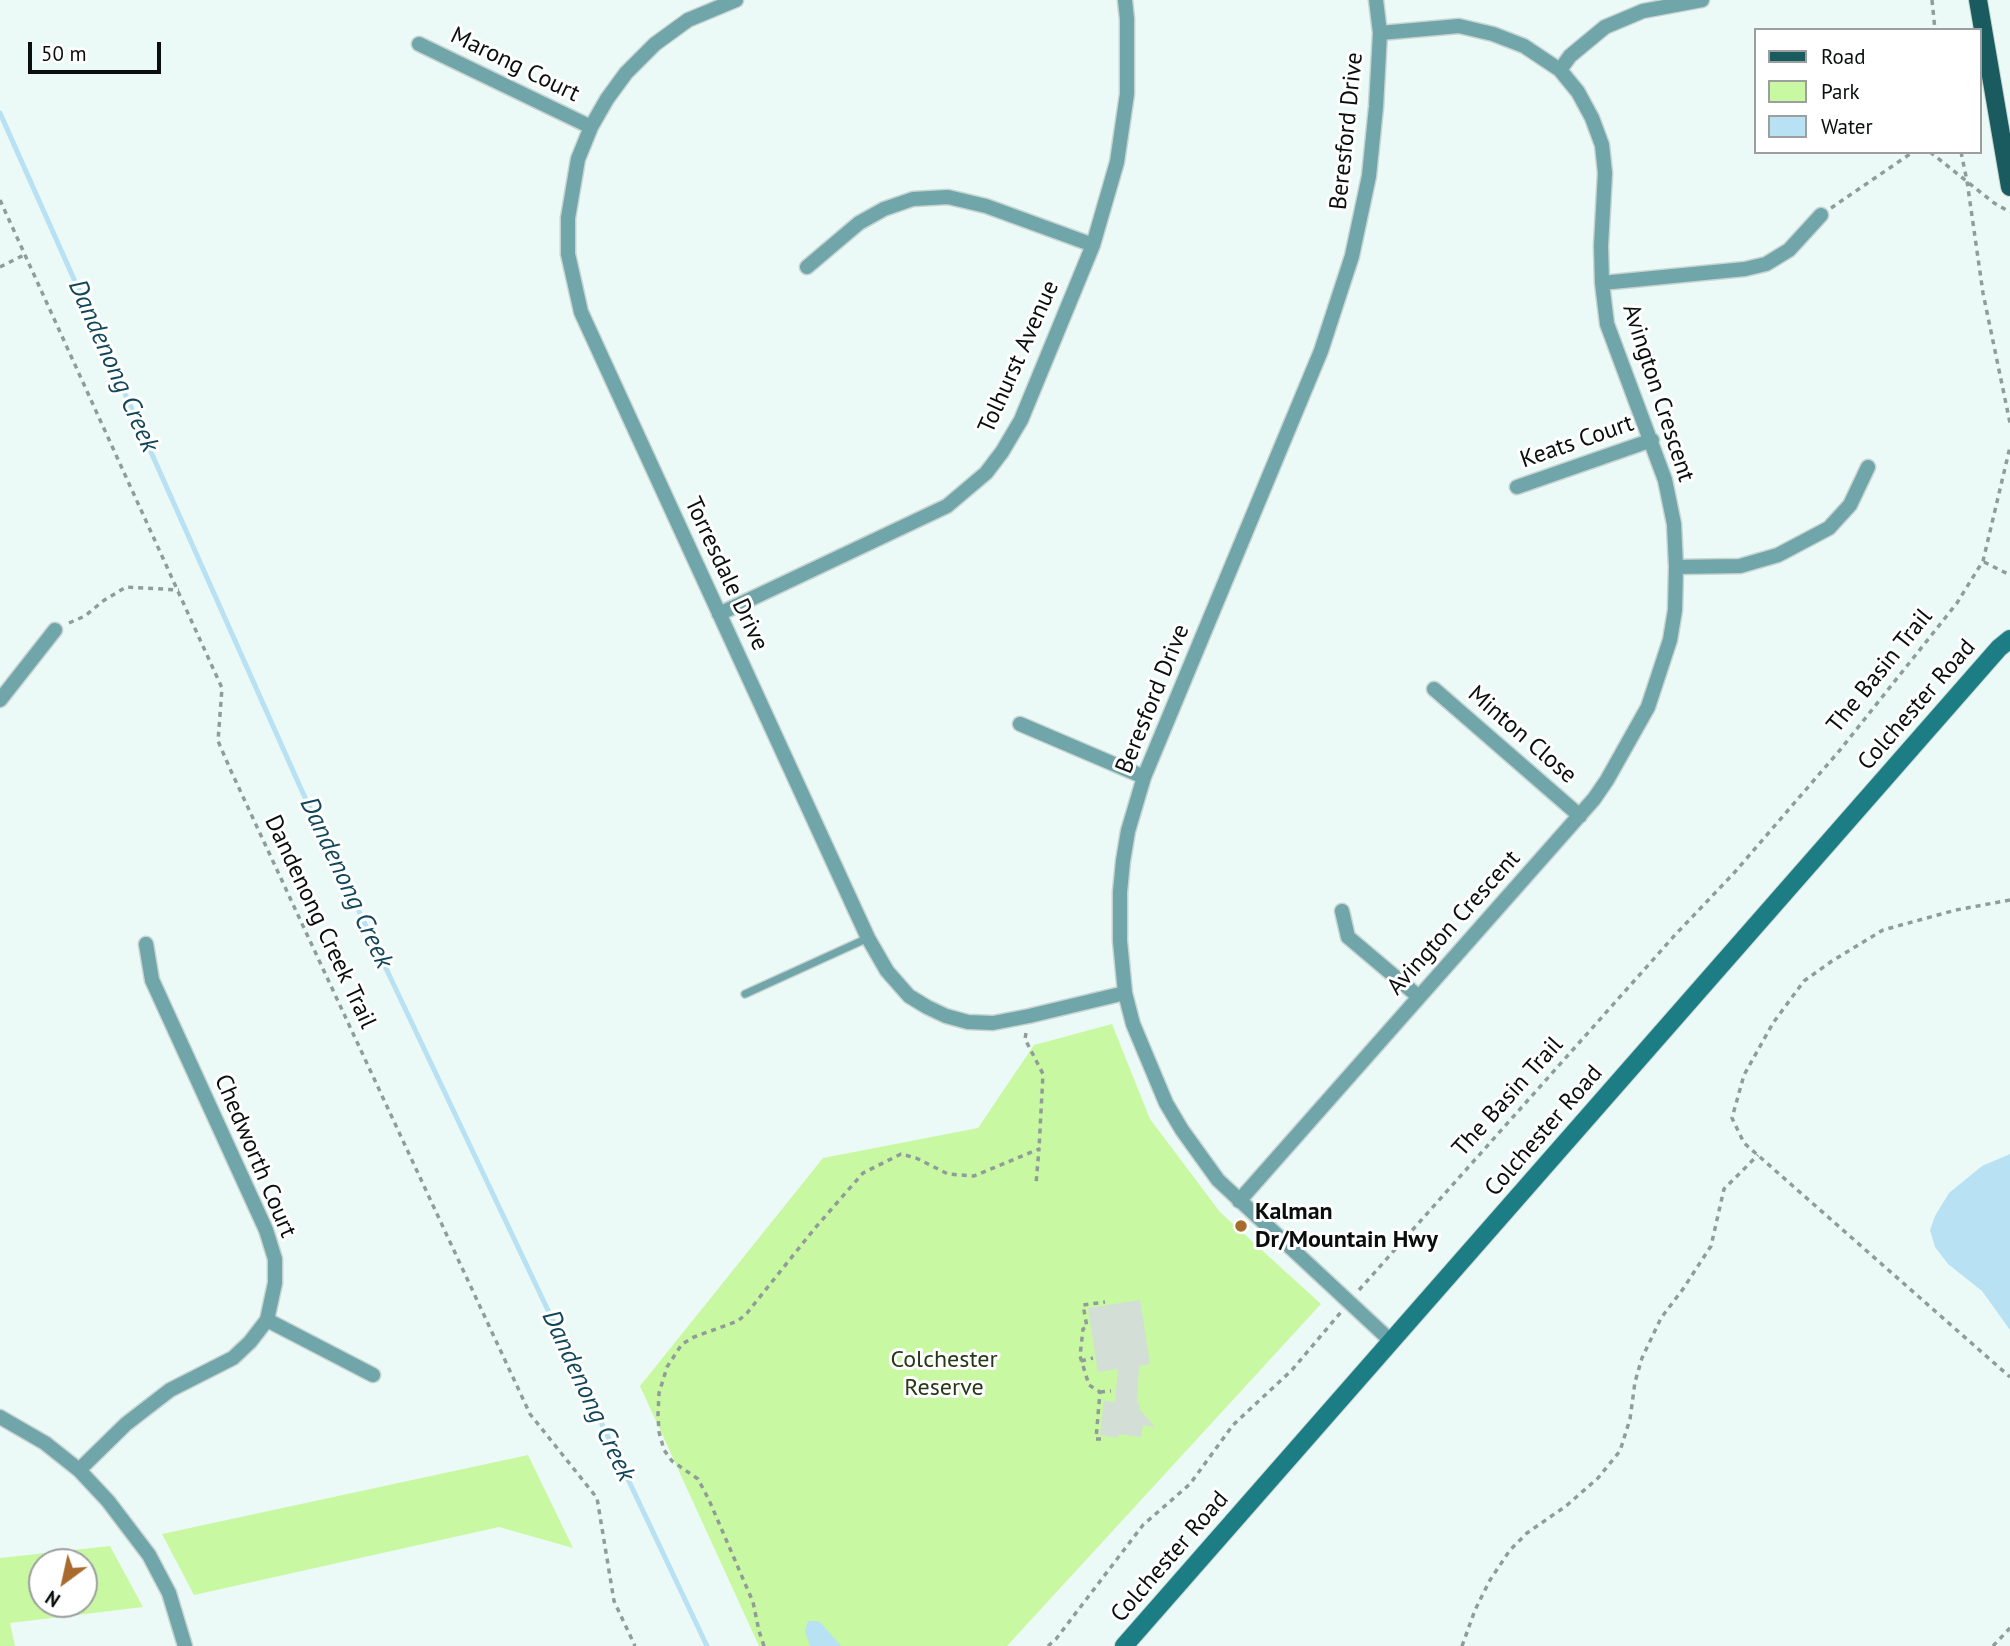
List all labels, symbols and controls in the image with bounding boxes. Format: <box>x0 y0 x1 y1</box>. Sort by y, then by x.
street label: Marong Court <box>446 21 584 109</box>
scale bar <box>32 28 164 72</box>
legend <box>1755 28 1982 154</box>
text: 50 m <box>41 40 87 67</box>
text: Road <box>1821 43 1865 70</box>
street label: Beresford Drive <box>1324 51 1370 211</box>
text: Park <box>1821 78 1860 105</box>
text: Water <box>1821 113 1873 140</box>
water label: Dandenong Creek <box>61 275 165 457</box>
street label: Tolhurst Avenue <box>973 276 1065 438</box>
street label: Avington Crescent <box>1616 301 1700 485</box>
street label: Keats Court <box>1517 409 1637 475</box>
street label: Torresdale Drive <box>678 493 774 655</box>
street label: The Basin Trail <box>1821 603 1939 739</box>
street label: Beresford Drive <box>1110 620 1196 778</box>
street label: Colchester Road <box>1852 634 1982 776</box>
street label: Minton Close <box>1462 680 1582 790</box>
water label: Dandenong Creek <box>293 792 399 974</box>
street label: Dandenong Creek Trail <box>258 811 382 1033</box>
street label: Avington Crescent <box>1381 845 1527 1001</box>
street label: The Basin Trail <box>1447 1031 1569 1163</box>
street label: Colchester Road <box>1479 1060 1609 1202</box>
street label: Chedworth Court <box>208 1070 302 1242</box>
place label: Kalman Dr/Mountain Hwy <box>1255 1198 1438 1254</box>
marker: Kalman Dr/Mountain Hwy <box>1233 1218 1249 1234</box>
water label: Dandenong Creek <box>535 1305 641 1487</box>
park label: Colchester Reserve <box>890 1346 998 1402</box>
street label: Colchester Road <box>1105 1486 1235 1628</box>
north arrow <box>28 1548 98 1618</box>
text: N <box>41 1585 64 1612</box>

